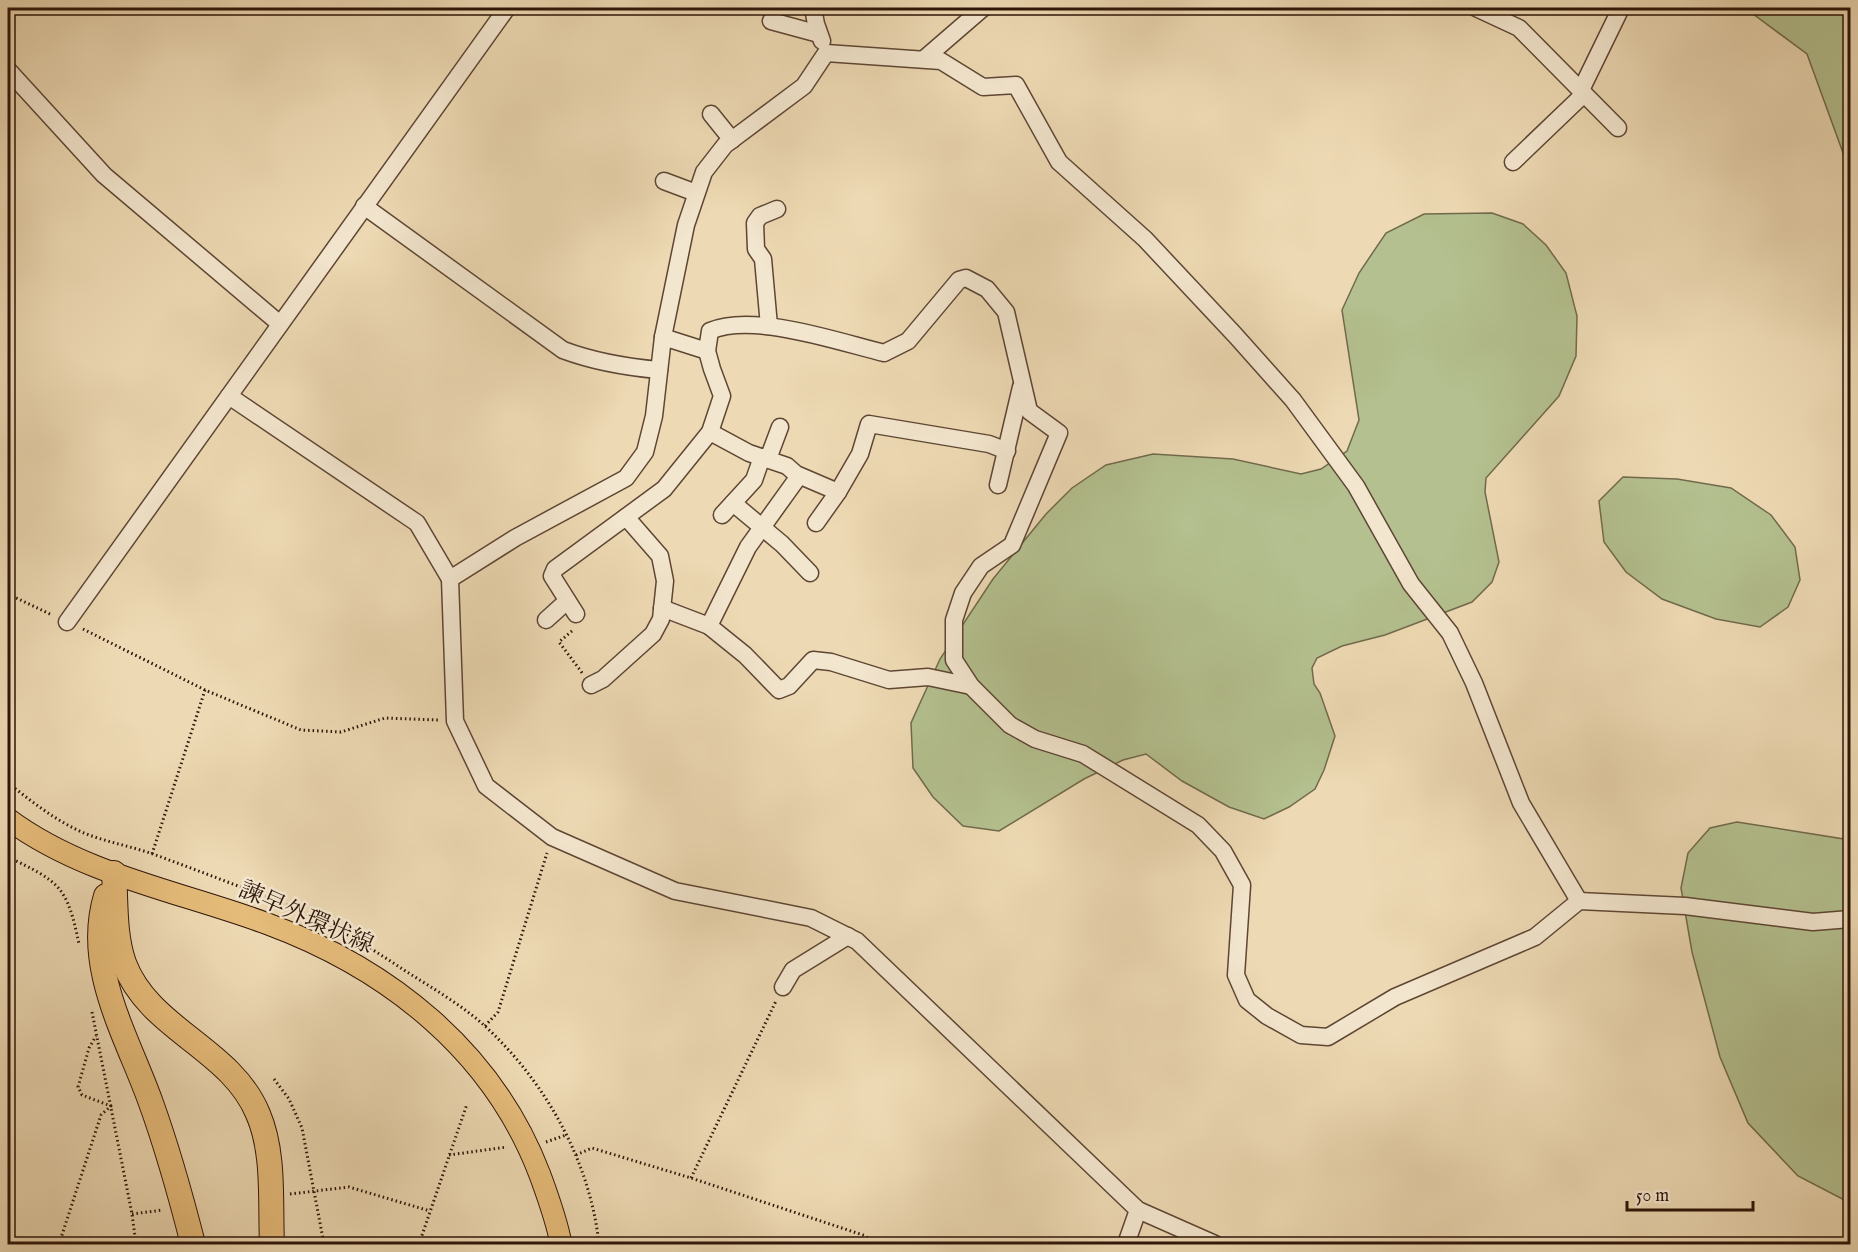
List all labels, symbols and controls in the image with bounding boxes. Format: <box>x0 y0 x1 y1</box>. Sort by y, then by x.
street label: 諫早外環状線 <box>234 875 378 961</box>
scale bar <box>1627 1174 1753 1212</box>
text: 50 m <box>1636 1185 1669 1208</box>

